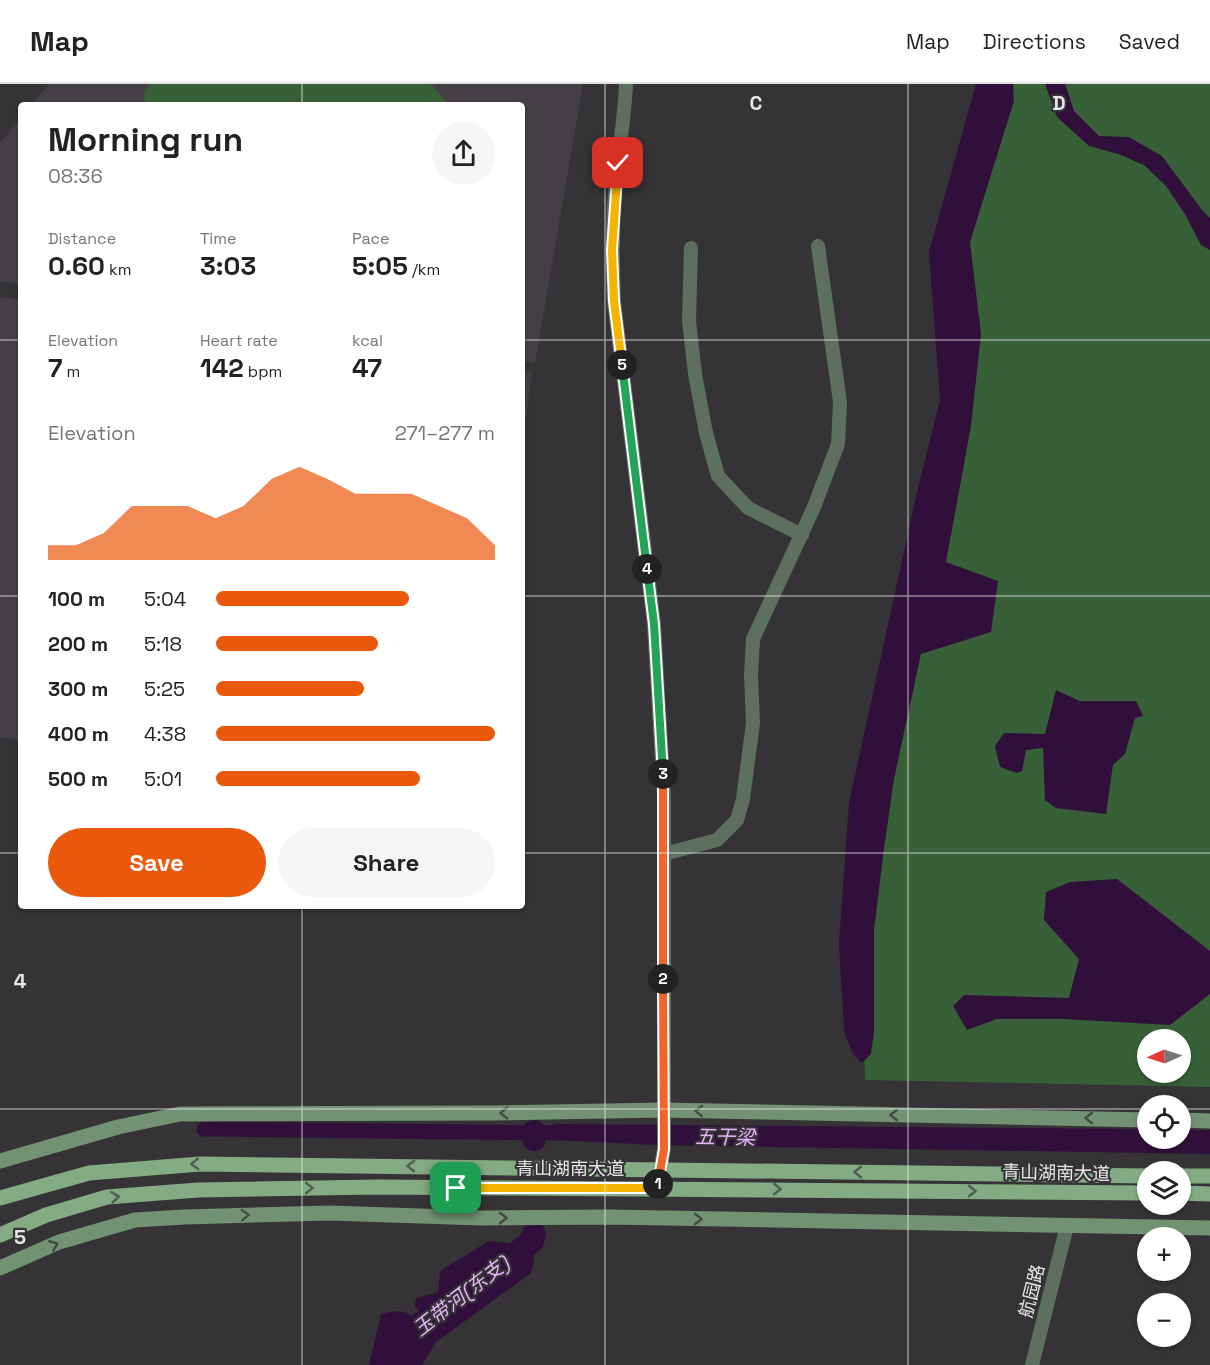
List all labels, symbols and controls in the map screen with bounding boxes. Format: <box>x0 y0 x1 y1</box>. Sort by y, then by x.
text: Map <box>30 23 89 59</box>
text: Map <box>906 28 950 55</box>
text: Directions <box>983 28 1086 55</box>
text: Saved <box>1119 28 1180 55</box>
text: C <box>750 90 763 116</box>
text: D <box>1052 90 1066 116</box>
text: Morning run <box>48 119 243 161</box>
button: share <box>432 122 495 185</box>
pin <box>592 137 643 188</box>
icon: check <box>601 146 634 179</box>
text: 08:36 <box>48 163 103 189</box>
text: Distance <box>48 228 116 249</box>
text: Time <box>200 228 236 249</box>
text: Pace <box>352 228 389 249</box>
text: 0.60 <box>48 249 105 283</box>
text: 3:03 <box>200 249 256 283</box>
text: 5:05 <box>352 249 408 283</box>
text: km <box>105 259 131 280</box>
text: /km <box>408 259 440 280</box>
text: Elevation <box>48 330 118 351</box>
text: Heart rate <box>200 330 278 351</box>
text: kcal <box>352 330 383 351</box>
pin: 5 <box>607 350 637 380</box>
text: 7 <box>48 351 62 385</box>
text: 142 <box>200 351 244 385</box>
text: 47 <box>352 351 382 385</box>
text: 5 <box>617 354 627 375</box>
text: m <box>62 361 80 382</box>
text: bpm <box>244 361 282 382</box>
text: Elevation <box>48 420 136 446</box>
text: 271–277 m <box>395 420 495 446</box>
pin: 4 <box>632 554 662 584</box>
text: 4 <box>642 558 652 579</box>
text: 100 m <box>48 586 105 612</box>
text: 5:04 <box>144 586 186 612</box>
text: 200 m <box>48 631 108 657</box>
text: 5:18 <box>144 631 182 657</box>
text: 300 m <box>48 676 108 702</box>
text: 5:25 <box>144 676 185 702</box>
text: 400 m <box>48 721 109 747</box>
text: 4:38 <box>144 721 186 747</box>
pin: 3 <box>648 759 678 789</box>
text: 3 <box>658 763 668 784</box>
text: 500 m <box>48 766 108 792</box>
text: 5:01 <box>144 766 182 792</box>
button: Save <box>48 828 266 897</box>
button: Share <box>278 828 495 897</box>
pin: 2 <box>648 964 678 994</box>
text: 4 <box>14 968 27 994</box>
text: 2 <box>658 968 668 989</box>
north arrow <box>1137 1029 1191 1083</box>
map controls <box>1137 1029 1191 1347</box>
button: locate <box>1137 1095 1191 1149</box>
one-way arrow <box>695 1105 704 1117</box>
one-way arrow <box>500 1107 509 1119</box>
one-way arrow <box>890 1109 899 1121</box>
one-way arrow <box>1085 1112 1094 1125</box>
water label: 五干梁 <box>695 1123 757 1151</box>
street label: 青山湖南大道 <box>516 1157 624 1180</box>
one-way arrow <box>191 1158 200 1171</box>
one-way arrow <box>407 1159 416 1172</box>
street label: 青山湖南大道 <box>1002 1160 1110 1185</box>
button: layers <box>1137 1161 1191 1215</box>
pin <box>430 1162 481 1213</box>
one-way arrow <box>854 1166 863 1178</box>
pin: 1 <box>643 1169 673 1199</box>
icon: arrive <box>439 1171 472 1204</box>
text: 1 <box>654 1173 662 1194</box>
one-way arrow <box>305 1182 314 1194</box>
one-way arrow <box>773 1183 782 1195</box>
one-way arrow <box>968 1185 977 1197</box>
one-way arrow <box>110 1191 119 1204</box>
one-way arrow <box>241 1209 250 1222</box>
one-way arrow <box>499 1212 508 1224</box>
one-way arrow <box>694 1213 703 1225</box>
text: 5 <box>14 1224 26 1250</box>
button: + <box>1137 1227 1191 1281</box>
one-way arrow <box>48 1240 59 1252</box>
water label: 玉带河(东支) <box>408 1249 516 1342</box>
street label: 航园路 <box>1014 1262 1049 1320</box>
button: − <box>1137 1293 1191 1347</box>

